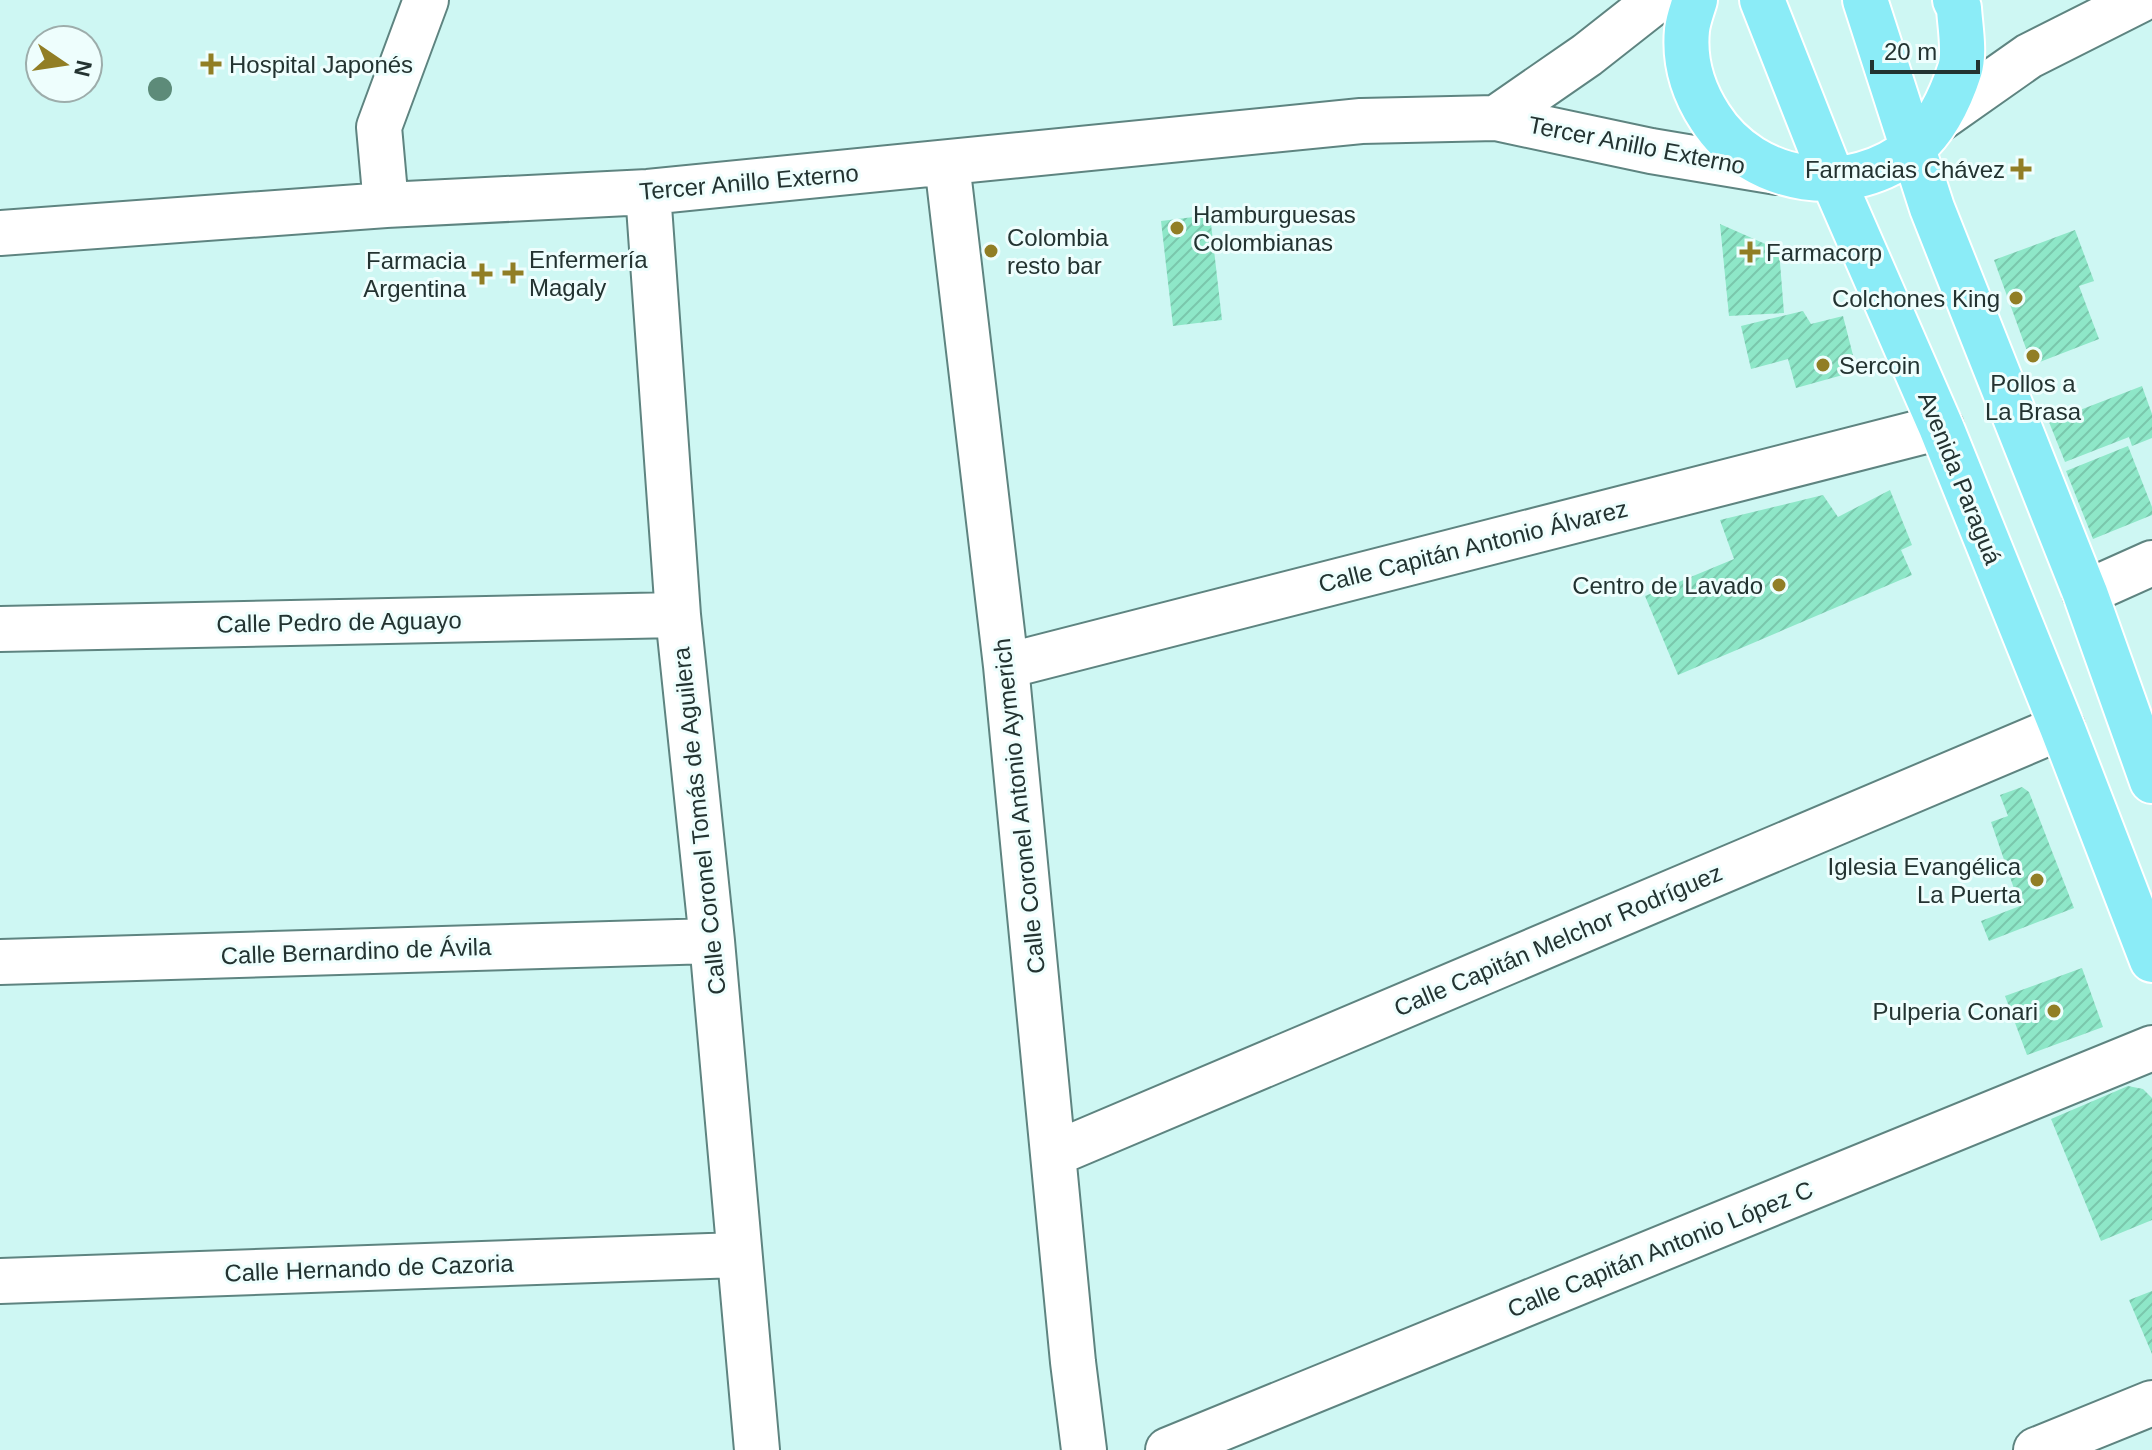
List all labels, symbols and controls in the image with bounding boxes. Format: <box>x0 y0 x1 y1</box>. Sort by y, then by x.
north arrow <box>24 24 104 104</box>
scale bar <box>1872 24 1978 74</box>
text: 20 m <box>1884 38 1937 65</box>
place label: Hospital Japonés <box>229 51 413 78</box>
marker: Hospital Japonés <box>200 53 222 75</box>
text: N <box>69 58 97 79</box>
street label: Tercer Anillo Externo <box>1526 111 1748 179</box>
place label: Farmacias Chávez <box>1805 156 2005 183</box>
street label: Tercer Anillo Externo <box>638 159 860 205</box>
marker: Farmacias Chávez <box>2012 160 2030 178</box>
place label: Hamburguesas Colombianas <box>1193 201 1356 256</box>
marker: Hamburguesas Colombianas <box>1168 219 1186 237</box>
place label: Colombia resto bar <box>1007 224 1109 279</box>
place label: Farmacorp <box>1766 239 1882 266</box>
marker: Colombia resto bar <box>982 242 1000 260</box>
marker: Farmacorp <box>1741 243 1759 261</box>
place label: Enfermería Magaly <box>529 246 648 301</box>
place label: Farmacia Argentina <box>363 247 467 302</box>
marker: Enfermería Magaly <box>504 264 522 282</box>
marker: Farmacia Argentina <box>473 265 491 283</box>
place label: Colchones King <box>1832 285 2000 312</box>
marker: Colchones King <box>2007 289 2025 307</box>
marker: Pollos a La Brasa <box>2024 347 2042 365</box>
place label: Sercoin <box>1839 352 1920 379</box>
marker: Sercoin <box>1814 356 1832 374</box>
place label: Pollos a La Brasa <box>1985 370 2082 425</box>
street label: Avenida Paraguá <box>1913 388 2007 569</box>
street label: Calle Capitán Antonio Álvarez <box>1316 494 1630 598</box>
place label: Centro de Lavado <box>1572 572 1763 599</box>
marker: Centro de Lavado <box>1770 576 1788 594</box>
street label: Calle Pedro de Aguayo <box>216 606 462 638</box>
street label: Calle Coronel Antonio Aymerich <box>988 637 1050 975</box>
street label: Calle Coronel Tomás de Aguilera <box>667 645 731 996</box>
place label: Iglesia Evangélica La Puerta <box>1828 853 2022 908</box>
street label: Calle Capitán Melchor Rodríguez <box>1390 859 1726 1021</box>
marker: Iglesia Evangélica La Puerta <box>2028 871 2046 889</box>
street label: Calle Bernardino de Ávila <box>220 933 492 969</box>
place label: Pulperia Conari <box>1873 998 2038 1025</box>
marker: Pulperia Conari <box>2045 1002 2063 1020</box>
street label: Calle Capitán Antonio López C <box>1503 1175 1817 1323</box>
street label: Calle Hernando de Cazoria <box>224 1249 515 1287</box>

